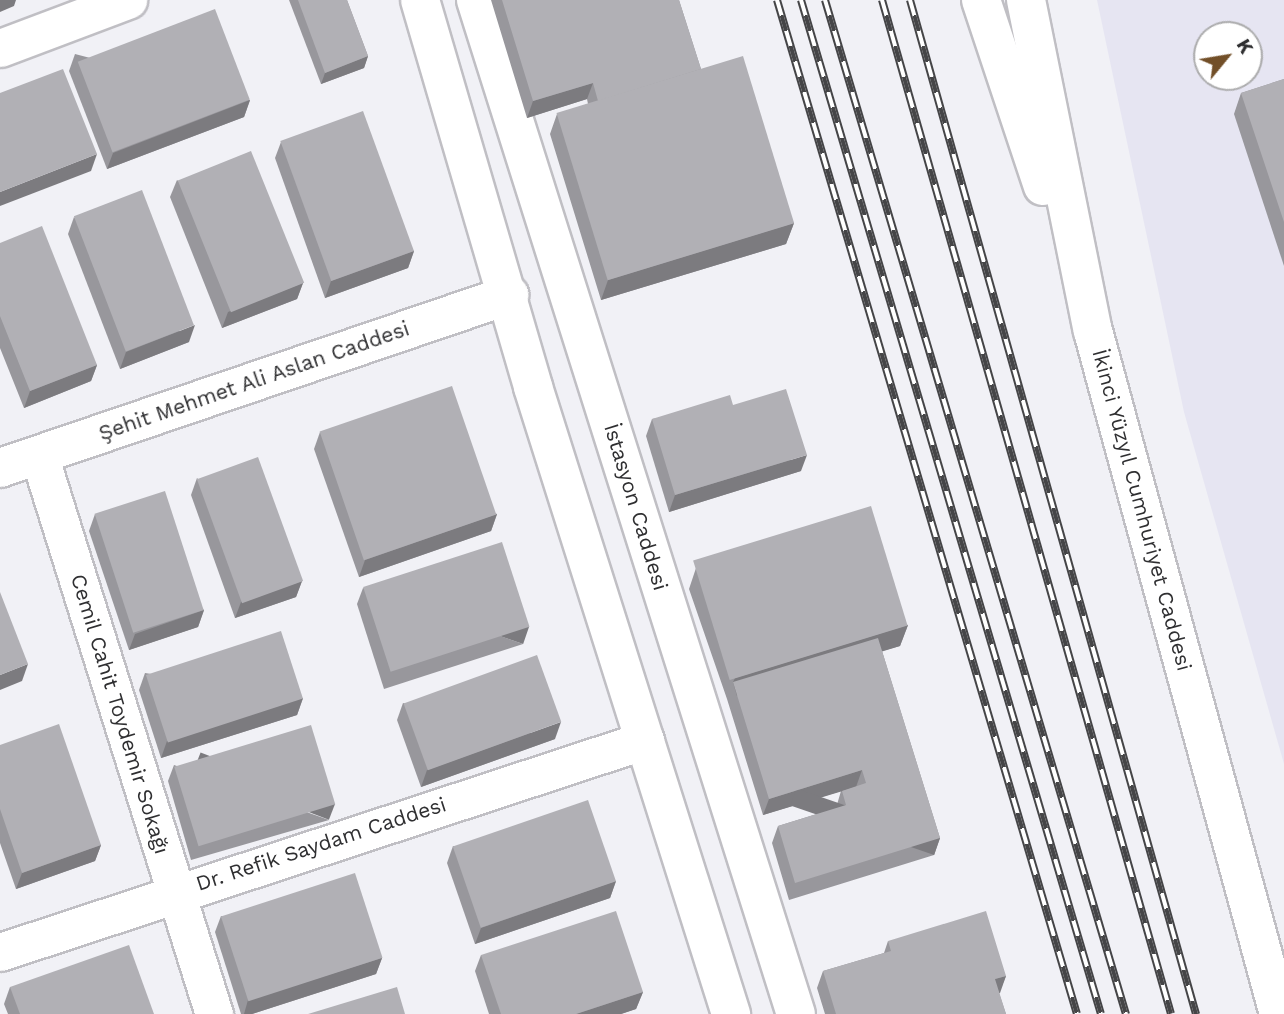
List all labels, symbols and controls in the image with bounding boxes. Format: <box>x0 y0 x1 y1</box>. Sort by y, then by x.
north arrow <box>1193 21 1263 91</box>
text: K <box>1232 35 1258 58</box>
street label: Şehit Mehmet Ali Aslan Caddesi <box>95 316 413 446</box>
street label: İkinci Yüzyıl Cumhuriyet Caddesi <box>1087 346 1197 674</box>
street label: İstasyon Caddesi <box>599 420 673 594</box>
street label: Cemil Cahit Toydemir Sokağı <box>65 570 175 858</box>
street label: Dr. Refik Saydam Caddesi <box>192 792 450 896</box>

